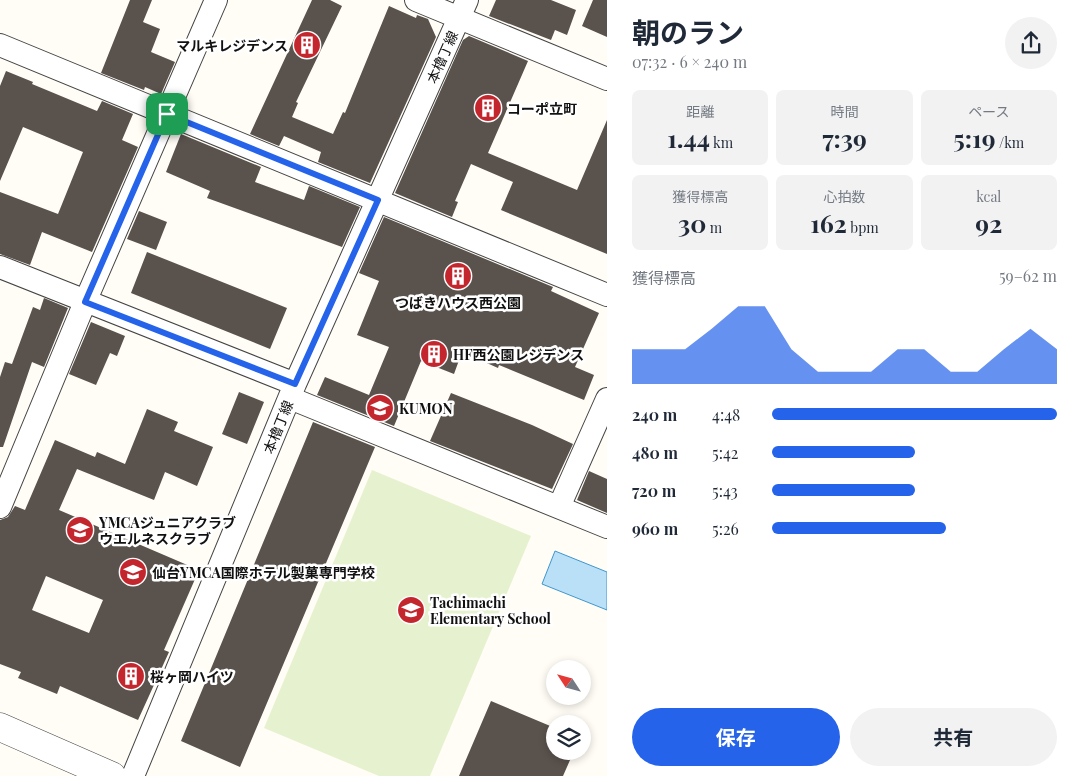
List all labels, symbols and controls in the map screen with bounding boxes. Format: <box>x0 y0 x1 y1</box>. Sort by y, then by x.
text: 朝のラン <box>632 13 744 50</box>
button: share <box>1005 17 1057 69</box>
street label: 本櫓丁線 <box>422 28 462 86</box>
building icon: マルキレジデンス <box>292 30 322 60</box>
place label: マルキレジデンス <box>176 36 288 55</box>
text: 07:32 · 6 × 240 m <box>632 51 747 72</box>
pin <box>146 93 188 135</box>
building icon: コーポ立町 <box>473 93 503 123</box>
place label: コーポ立町 <box>507 99 577 118</box>
icon: arrive <box>153 100 181 128</box>
text: 距離 <box>686 102 714 121</box>
text: 時間 <box>830 102 858 121</box>
text: ペース <box>968 102 1009 121</box>
text: 1.44 <box>667 121 710 154</box>
text: 7:39 <box>822 121 867 154</box>
text: 5:19 <box>953 121 995 154</box>
text: km <box>710 133 733 152</box>
text: /km <box>995 133 1024 152</box>
text: 獲得標高 <box>672 187 728 206</box>
text: 心拍数 <box>823 187 865 206</box>
text: kcal <box>976 187 1001 206</box>
text: 30 <box>678 206 706 239</box>
text: 162 <box>810 206 847 239</box>
text: 92 <box>975 206 1002 239</box>
text: m <box>706 218 722 237</box>
text: bpm <box>847 218 879 237</box>
building icon: つばきハウス西公園 <box>443 261 473 291</box>
text: 59–62 m <box>999 265 1057 286</box>
text: 獲得標高 <box>632 267 696 288</box>
place label: つばきハウス西公園 <box>395 293 521 312</box>
building icon: HF西公園レジデンス <box>419 339 449 369</box>
place label: HF西公園レジデンス <box>453 345 584 364</box>
school or university icon: KUMON <box>365 393 395 423</box>
street label: 本櫓丁線 <box>259 397 297 457</box>
place label: KUMON <box>399 399 453 418</box>
text: 240 m <box>632 404 677 425</box>
text: 4:48 <box>712 404 740 425</box>
text: 480 m <box>632 442 678 463</box>
text: 5:42 <box>712 442 738 463</box>
text: 720 m <box>632 480 676 501</box>
text: 5:43 <box>712 480 738 501</box>
place label: YMCAジュニアクラブ ウエルネスクラブ <box>98 513 236 548</box>
school or university icon: YMCAジュニアクラブ ウエルネスクラブ <box>65 515 95 545</box>
text: 960 m <box>632 518 678 539</box>
text: 5:26 <box>712 518 739 539</box>
school or university icon: 仙台YMCA国際ホテル製菓専門学校 <box>118 557 148 587</box>
place label: 仙台YMCA国際ホテル製菓専門学校 <box>152 563 375 582</box>
place label: Tachimachi Elementary School <box>430 593 551 628</box>
school or university icon: Tachimachi Elementary School <box>396 595 426 625</box>
north arrow <box>546 660 591 705</box>
map controls <box>546 660 591 760</box>
building icon: 桜ヶ岡ハイツ <box>116 661 146 691</box>
place label: 桜ヶ岡ハイツ <box>150 667 234 686</box>
button: 保存 <box>632 708 840 766</box>
button: 共有 <box>850 708 1057 766</box>
button: layers <box>546 715 591 760</box>

